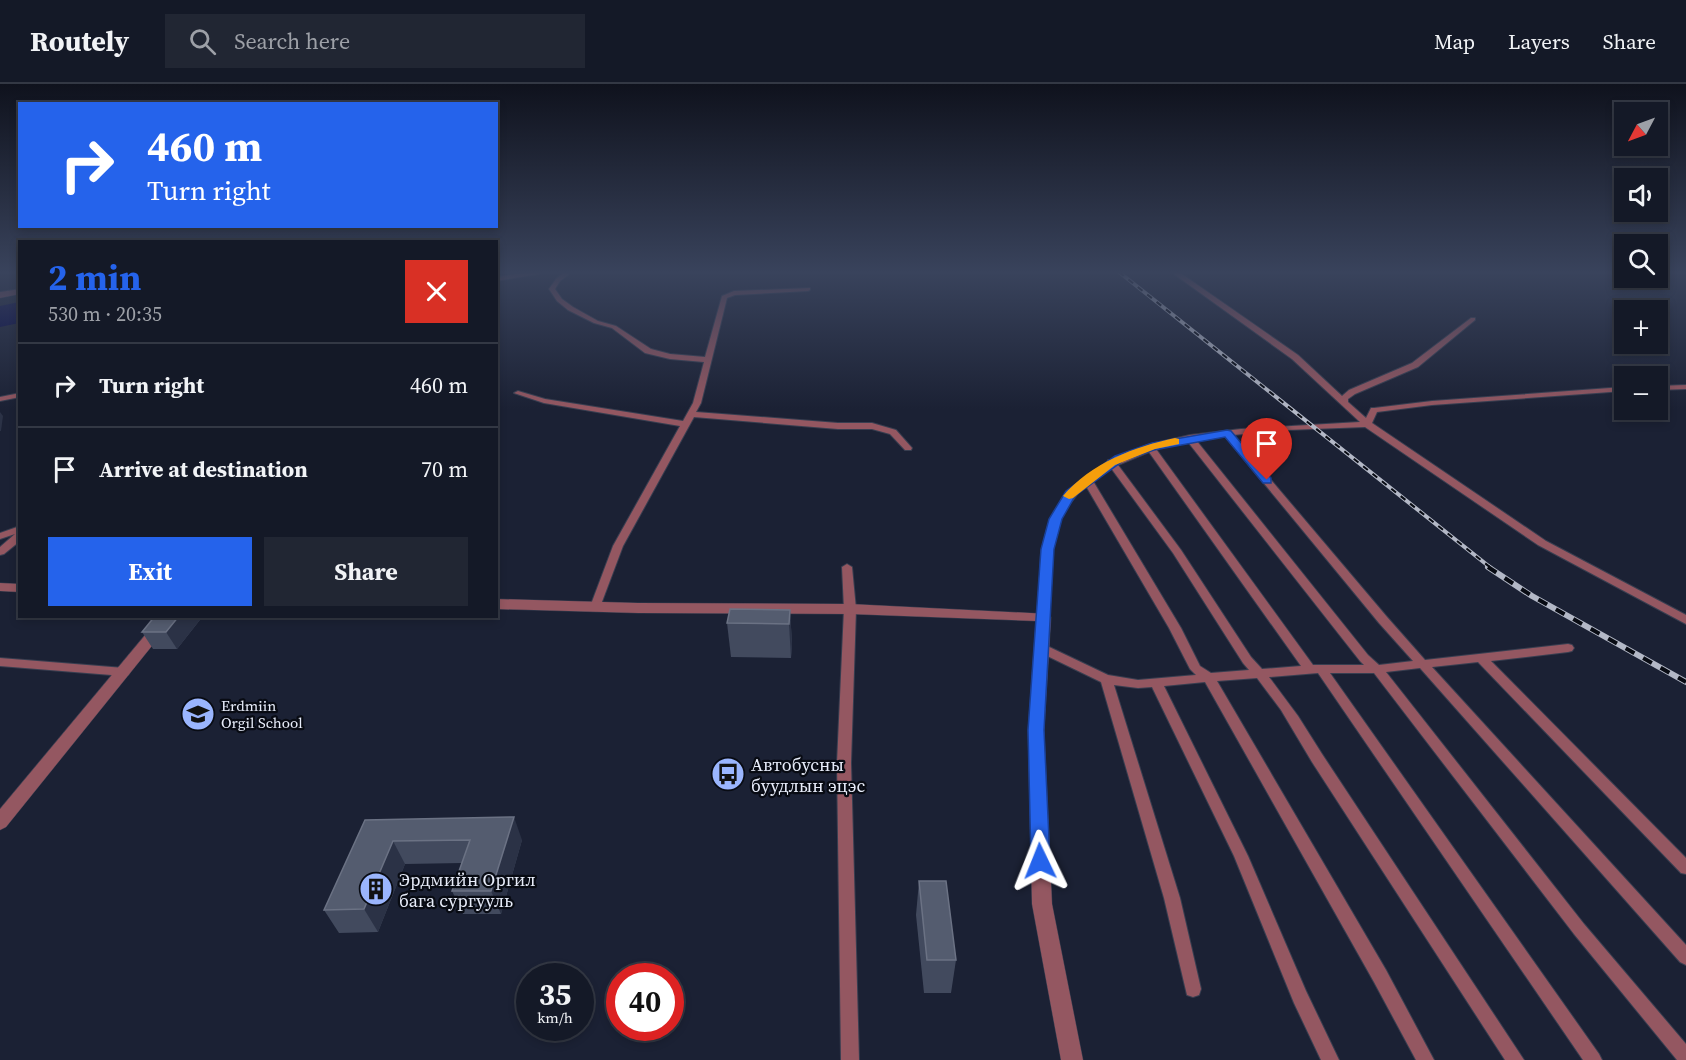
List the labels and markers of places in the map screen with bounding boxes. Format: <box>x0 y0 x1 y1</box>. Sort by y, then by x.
pin <box>1241 418 1292 480</box>
place label: Erdmiin Orgil School <box>221 695 303 733</box>
school or university icon: Erdmiin Orgil School <box>180 696 216 732</box>
place label: Автобусны буудлын эцэс <box>751 752 865 798</box>
bus stop icon: Автобусны буудлын эцэс <box>710 756 746 792</box>
place label: Эрдмийн Оргил бага сургууль <box>399 867 536 913</box>
building icon: Эрдмийн Оргил бага сургууль <box>358 871 394 907</box>

